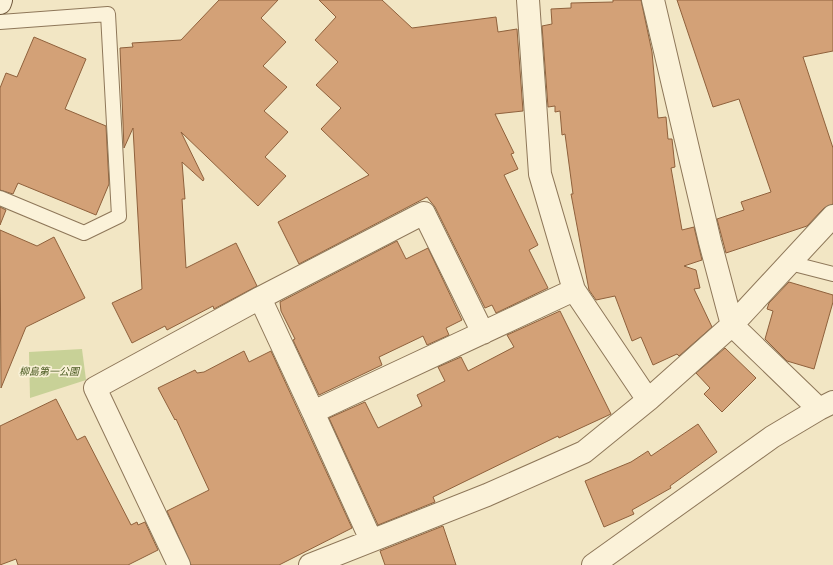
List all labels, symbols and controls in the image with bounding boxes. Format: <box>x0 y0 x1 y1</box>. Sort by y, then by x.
park label: 柳島第一公園 <box>19 366 81 377</box>

